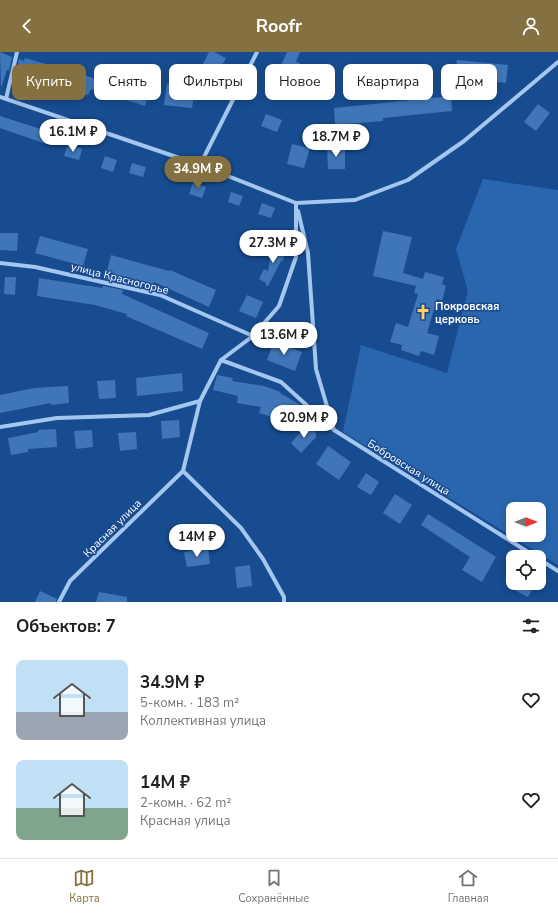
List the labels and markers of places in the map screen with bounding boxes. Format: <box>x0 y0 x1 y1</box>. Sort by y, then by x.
pin: 16.1M ₽ <box>36 119 110 153</box>
pin: 18.7M ₽ <box>299 124 373 158</box>
pin: 34.9M ₽ <box>161 156 235 190</box>
pin: 27.3M ₽ <box>236 230 310 264</box>
place label: Покровская церковь <box>435 299 499 327</box>
church icon: Покровская церковь <box>414 303 432 321</box>
pin: 13.6M ₽ <box>247 322 321 356</box>
pin: 20.9M ₽ <box>267 405 341 439</box>
pin: 14M ₽ <box>169 524 225 558</box>

